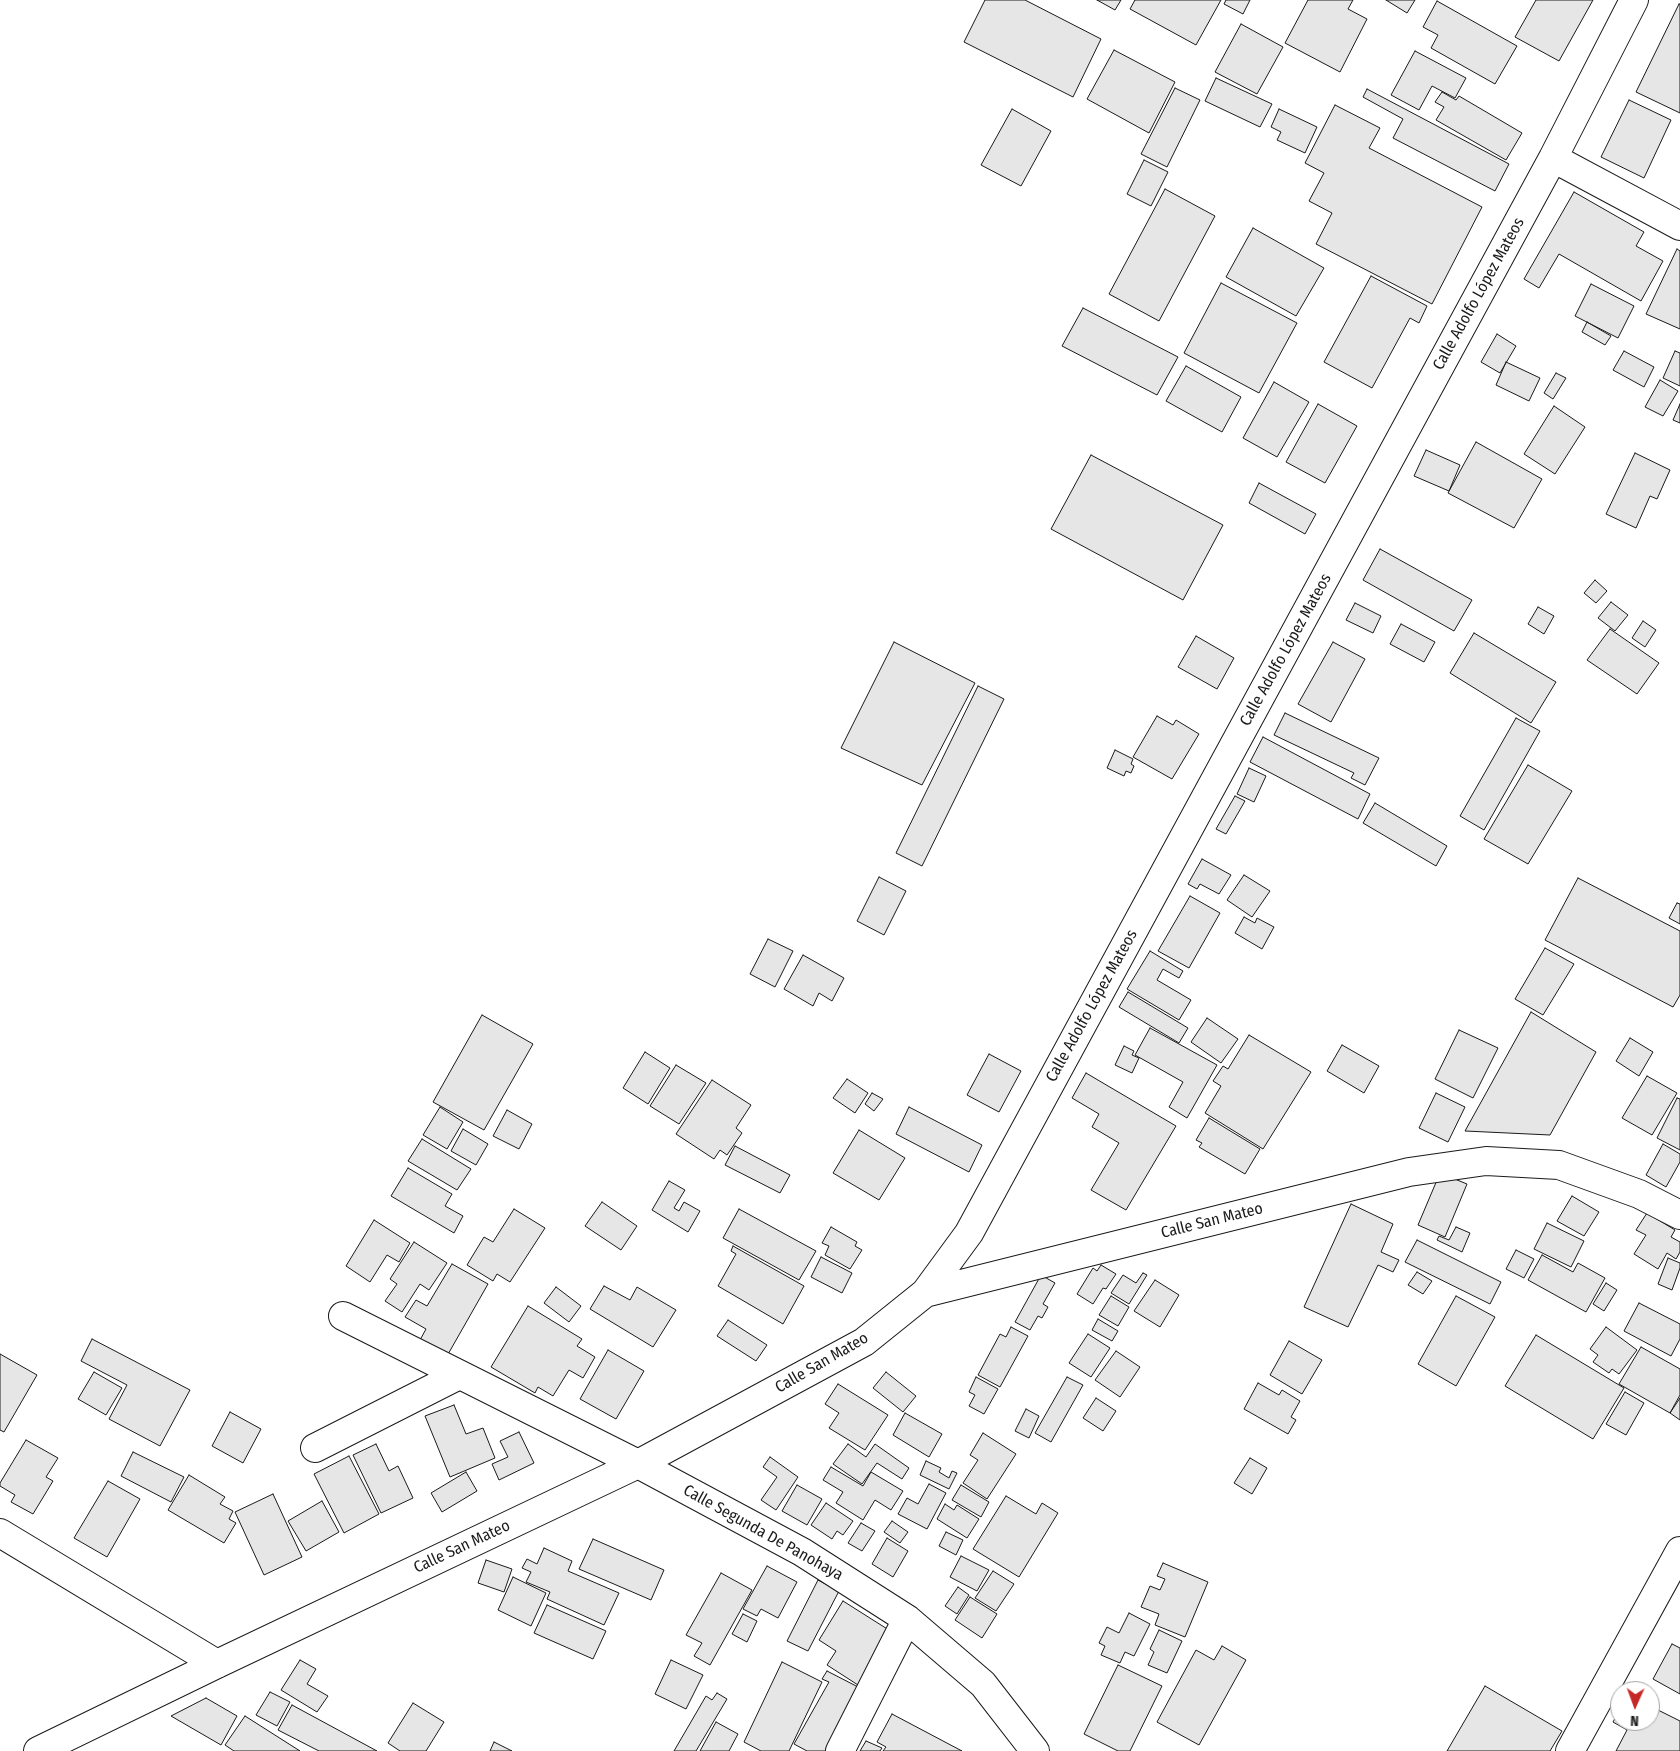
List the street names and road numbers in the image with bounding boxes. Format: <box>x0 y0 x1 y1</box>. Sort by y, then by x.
street label: Calle Adolfo López Mateos <box>1429 215 1529 373</box>
street label: Calle Adolfo López Mateos <box>1236 571 1336 729</box>
street label: Calle Adolfo López Mateos <box>1042 927 1142 1085</box>
street label: Calle San Mateo <box>1159 1199 1265 1243</box>
street label: Calle San Mateo <box>772 1329 872 1397</box>
street label: Calle Segunda De Panohaya <box>680 1481 846 1585</box>
street label: Calle San Mateo <box>411 1516 513 1578</box>

